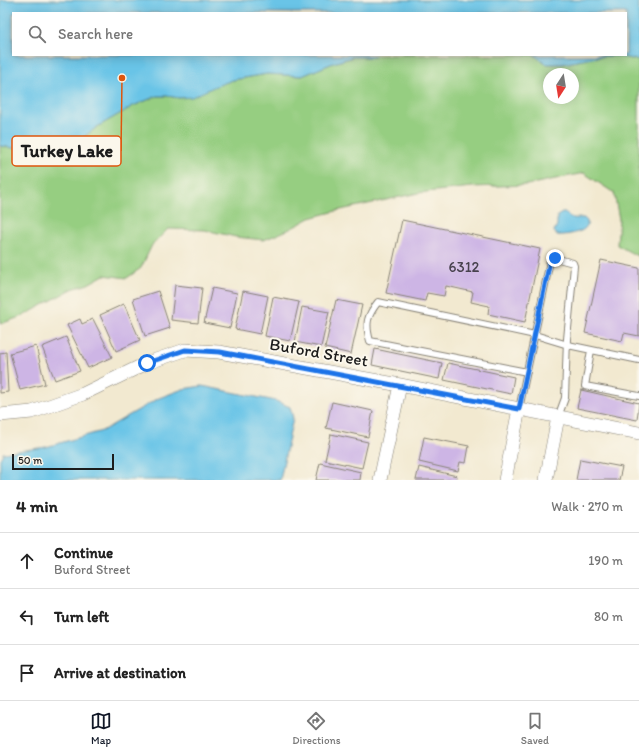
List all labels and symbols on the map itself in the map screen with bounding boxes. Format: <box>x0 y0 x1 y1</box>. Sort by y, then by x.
north arrow <box>543 68 579 104</box>
callout: Turkey Lake <box>12 136 121 166</box>
text: Turkey Lake <box>20 140 114 162</box>
route end <box>546 249 564 267</box>
house number: 6312 <box>449 258 480 276</box>
street label: Buford Street <box>268 333 370 371</box>
route start <box>138 354 156 372</box>
scale bar <box>12 452 114 471</box>

